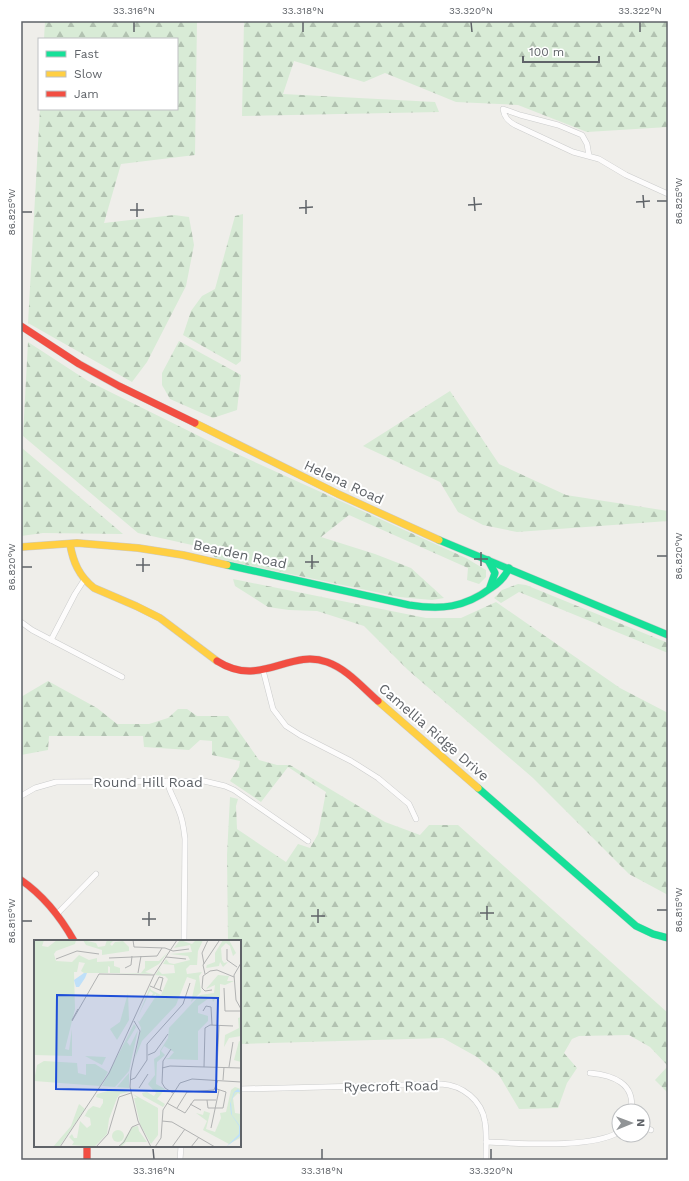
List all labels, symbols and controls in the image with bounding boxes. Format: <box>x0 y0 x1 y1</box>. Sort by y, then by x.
text: 33.316°N <box>113 5 155 16</box>
text: 33.318°N <box>282 5 324 16</box>
text: 33.320°N <box>449 5 493 16</box>
text: 33.322°N <box>618 5 662 16</box>
legend <box>38 38 178 110</box>
scale bar <box>523 38 599 64</box>
text: 100 m <box>529 45 564 59</box>
text: Fast <box>74 47 99 61</box>
text: Slow <box>74 67 102 81</box>
text: Jam <box>74 87 99 101</box>
text: 86.825°W <box>673 177 684 224</box>
text: 86.825°W <box>6 188 17 235</box>
street label: Helena Road <box>302 457 386 507</box>
text: 86.820°W <box>673 532 684 580</box>
street label: Bearden Road <box>192 536 288 572</box>
text: 86.820°W <box>6 543 17 591</box>
street label: Camellia Ridge Drive <box>376 680 492 784</box>
street label: Round Hill Road <box>93 774 203 790</box>
text: 86.815°W <box>673 887 684 933</box>
text: 86.815°W <box>6 898 17 944</box>
inset map <box>34 940 241 1147</box>
street label: Ryecroft Road <box>343 1077 439 1095</box>
north arrow <box>611 1103 651 1143</box>
text: N <box>634 1119 647 1127</box>
text: 33.316°N <box>133 1165 175 1176</box>
text: 33.318°N <box>301 1165 343 1176</box>
text: 33.320°N <box>469 1165 513 1176</box>

